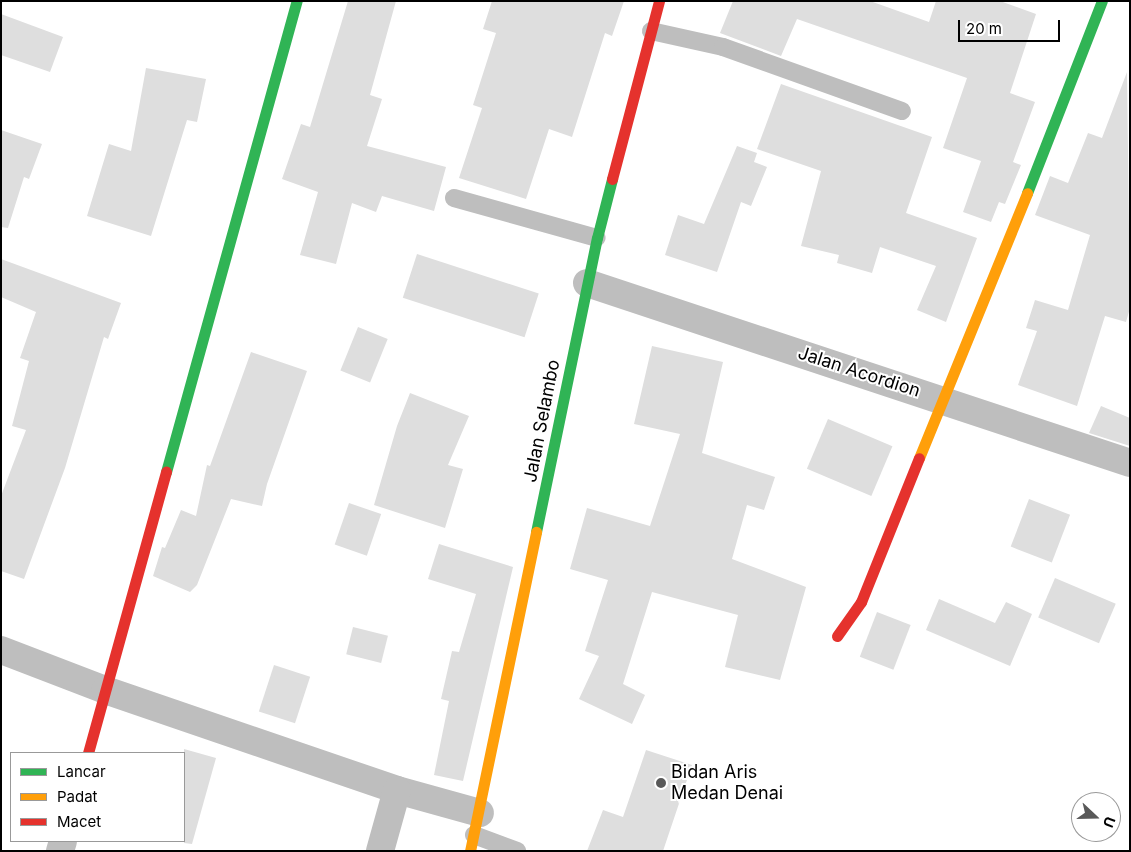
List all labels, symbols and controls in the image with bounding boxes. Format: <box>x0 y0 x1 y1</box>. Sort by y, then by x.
scale bar <box>961 10 1064 42</box>
text: 20 m <box>966 19 1002 38</box>
street label: Jalan Acordion <box>795 342 923 402</box>
street label: Jalan Selambo <box>520 358 564 484</box>
legend <box>10 752 185 842</box>
text: Lancar <box>57 762 106 781</box>
place label: Bidan Aris Medan Denai <box>671 762 783 804</box>
marker: Bidan Aris Medan Denai <box>655 777 667 789</box>
text: Padat <box>57 787 98 806</box>
north arrow <box>1071 792 1121 842</box>
text: Macet <box>57 812 101 831</box>
text: U <box>1100 814 1119 830</box>

